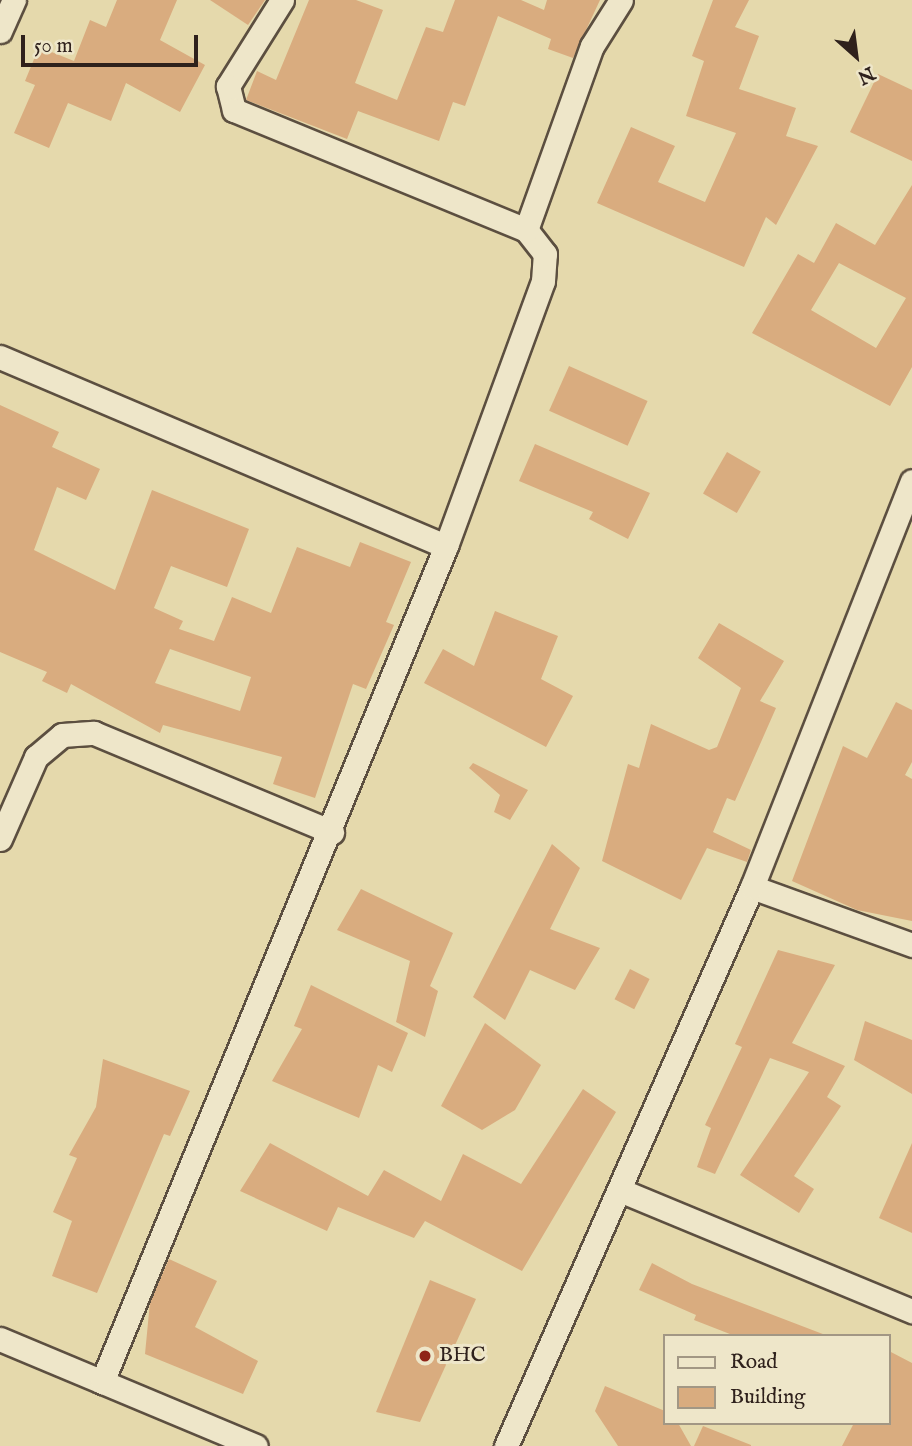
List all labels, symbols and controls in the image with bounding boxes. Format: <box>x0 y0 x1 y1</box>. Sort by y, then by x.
scale bar <box>24 21 201 65</box>
north arrow <box>821 21 891 91</box>
text: 50 m <box>34 33 73 60</box>
text: N <box>853 60 879 89</box>
legend <box>664 1334 891 1425</box>
place label: BHC <box>439 1343 486 1369</box>
marker: BHC <box>417 1348 433 1364</box>
text: Road <box>730 1349 777 1376</box>
text: Building <box>730 1384 805 1411</box>

